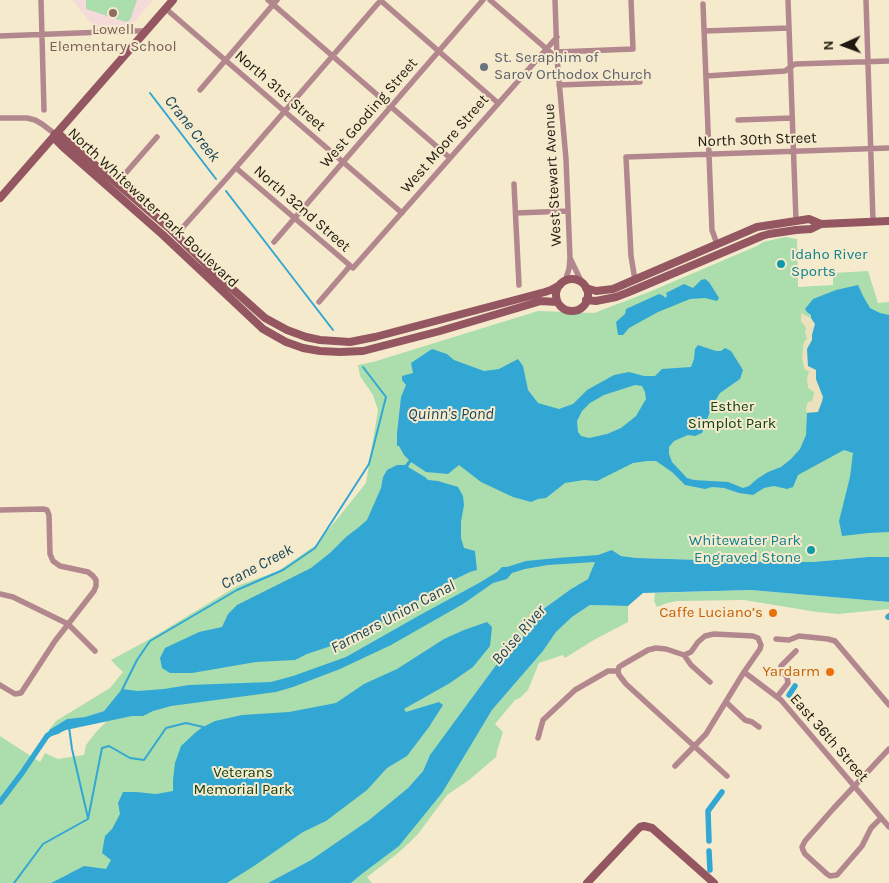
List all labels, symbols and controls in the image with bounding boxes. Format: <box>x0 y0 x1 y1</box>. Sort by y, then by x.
marker: Lowell Elementary School <box>107 7 119 19</box>
north arrow <box>819 20 869 70</box>
place label: Lowell Elementary School <box>49 21 177 56</box>
text: N <box>820 40 837 51</box>
street label: North 31st Street <box>231 47 329 135</box>
place label: St. Seraphim of Sarov Orthodox Church <box>494 49 652 84</box>
street label: West Gooding Street <box>316 54 422 172</box>
marker: St. Seraphim of Sarov Orthodox Church <box>478 61 490 73</box>
street label: West Moore Street <box>397 91 493 197</box>
water label: Crane Creek <box>160 92 224 166</box>
street label: West Stewart Avenue <box>540 103 566 247</box>
street label: North Whitewater Park Boulevard <box>64 124 242 292</box>
street label: North 30th Street <box>697 129 817 151</box>
street label: North 32nd Street <box>250 162 354 256</box>
place label: Idaho River Sports <box>791 246 867 281</box>
marker: Idaho River Sports <box>775 258 787 270</box>
park label: Esther Simplot Park <box>688 398 776 433</box>
water label: Quinn's Pond <box>408 404 494 424</box>
place label: Whitewater Park Engraved Stone <box>689 532 801 567</box>
water label: Crane Creek <box>218 540 296 594</box>
marker: Whitewater Park Engraved Stone <box>805 544 817 556</box>
water label: Farmers Union Canal <box>327 576 459 658</box>
water label: Boise River <box>488 601 550 669</box>
place label: Caffe Luciano’s <box>659 604 763 622</box>
marker: Caffe Luciano’s <box>767 607 779 619</box>
place label: Yardarm <box>762 663 820 681</box>
marker: Yardarm <box>824 666 836 678</box>
street label: East 36th Street <box>786 690 872 786</box>
park label: Veterans Memorial Park <box>194 764 292 799</box>

